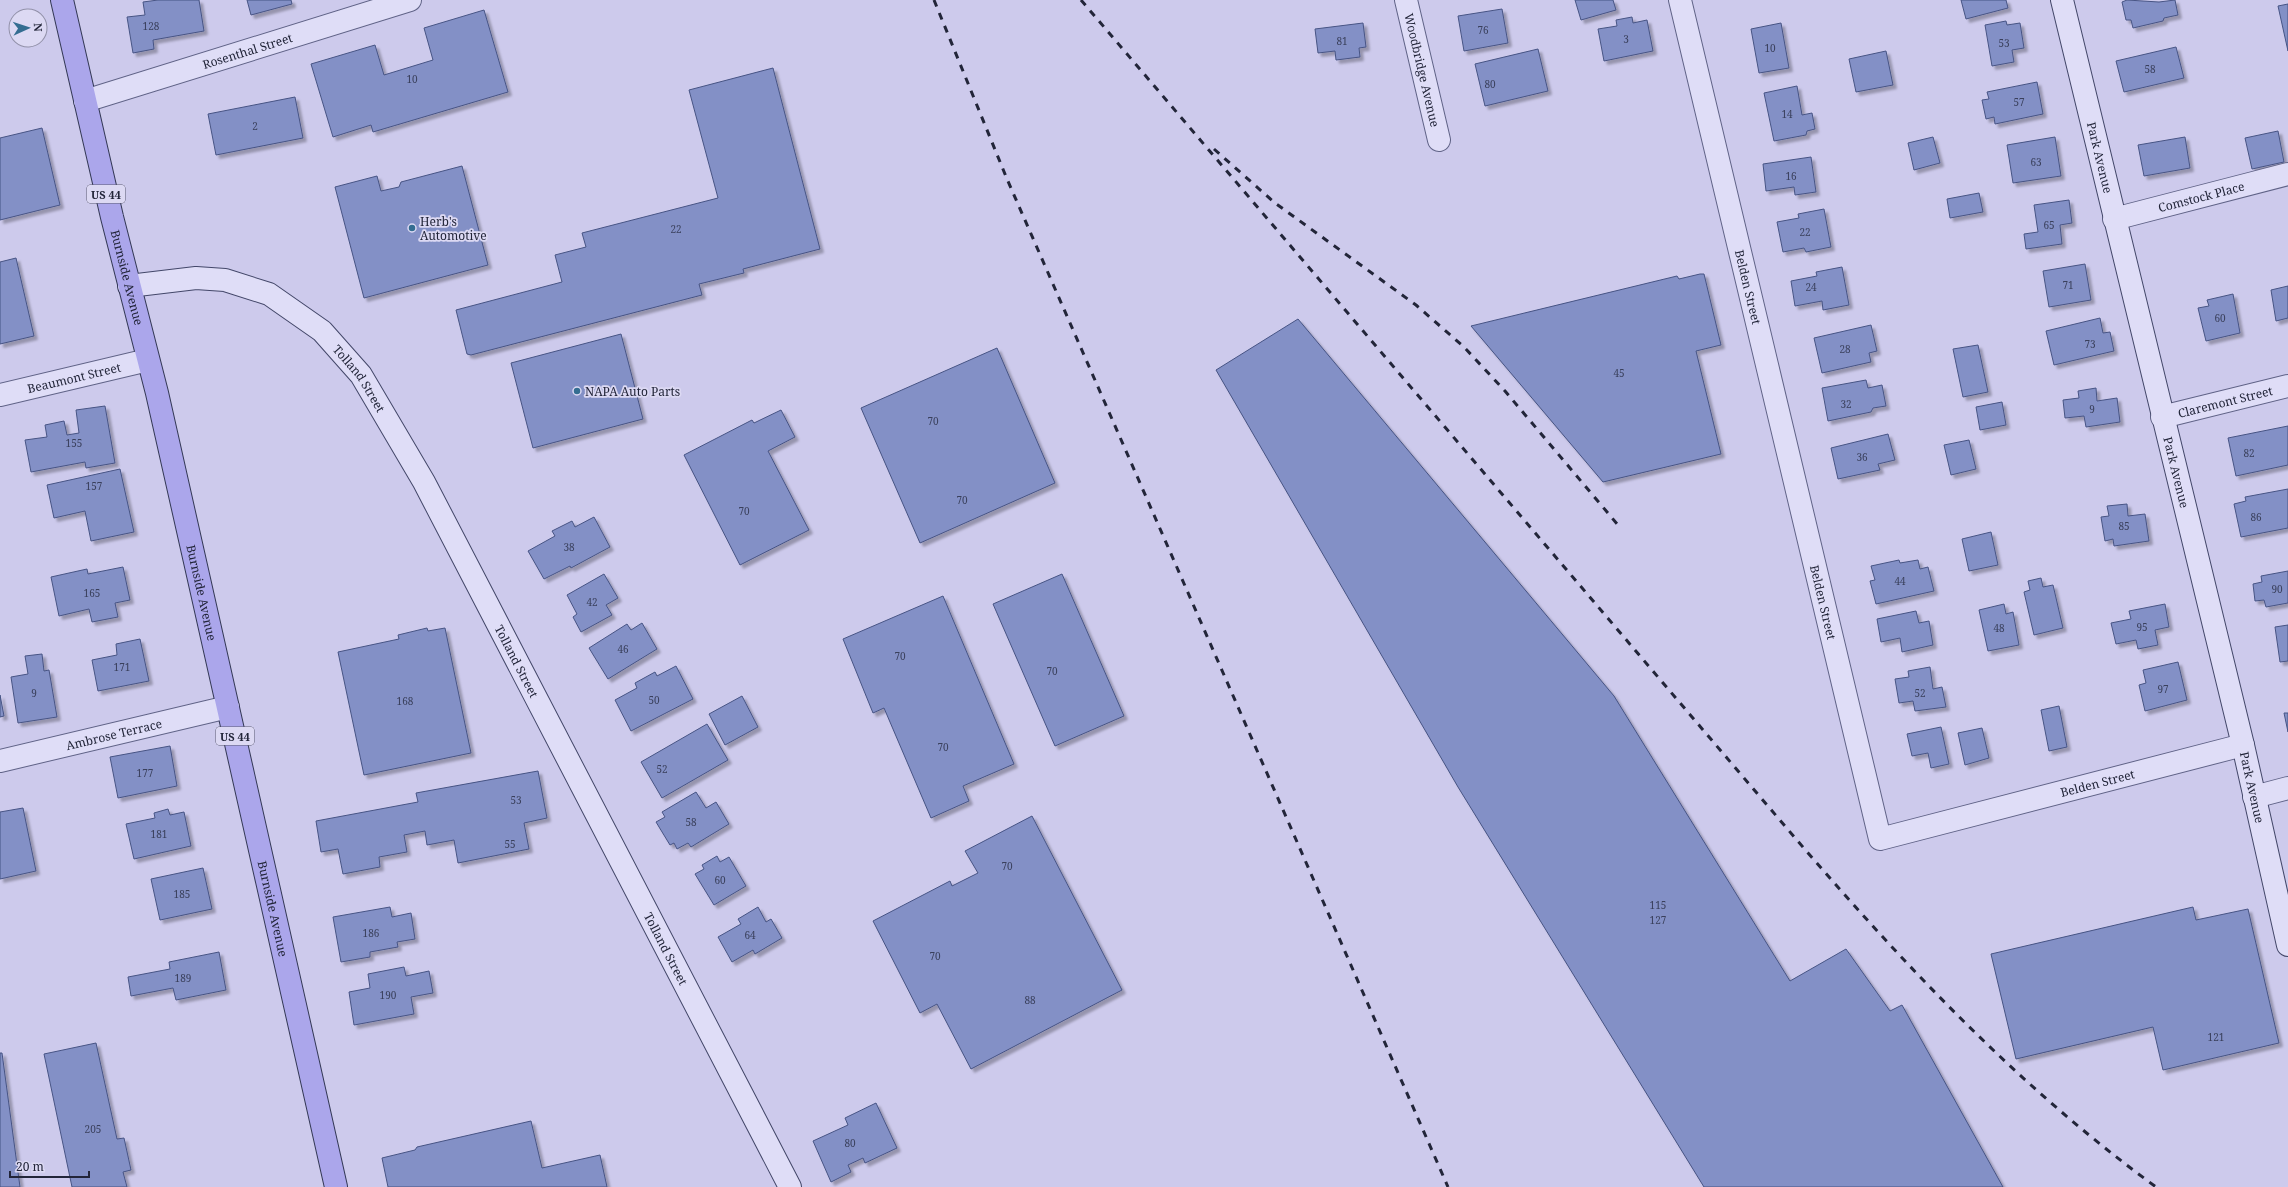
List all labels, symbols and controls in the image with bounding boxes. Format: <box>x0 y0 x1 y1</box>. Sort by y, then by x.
north arrow <box>8 8 48 48</box>
street label: Woodbridge Avenue <box>1401 12 1444 129</box>
house number: 128 <box>143 19 160 33</box>
text: N <box>31 23 46 33</box>
house number: 76 <box>1477 23 1489 37</box>
street label: Rosenthal Street <box>200 29 294 73</box>
house number: 3 <box>1623 32 1629 46</box>
house number: 81 <box>1336 34 1348 48</box>
house number: 53 <box>1998 36 2010 50</box>
house number: 10 <box>1764 41 1776 55</box>
house number: 58 <box>2144 62 2156 76</box>
house number: 10 <box>406 72 418 86</box>
house number: 80 <box>1484 77 1496 91</box>
house number: 57 <box>2013 95 2025 109</box>
house number: 14 <box>1781 107 1793 121</box>
house number: 2 <box>252 119 258 133</box>
street label: Park Avenue <box>2083 120 2117 195</box>
house number: 63 <box>2030 155 2042 169</box>
house number: 16 <box>1785 169 1797 183</box>
street label: Comstock Place <box>2156 177 2246 216</box>
road number: US 44 <box>87 185 125 203</box>
place label: Herb's Automotive <box>420 213 487 244</box>
house number: 65 <box>2043 218 2055 232</box>
house number: 22 <box>670 222 682 236</box>
marker: Herb's Automotive <box>407 223 417 233</box>
house number: 22 <box>1799 225 1811 239</box>
street label: Burnside Avenue <box>107 228 148 327</box>
street label: Belden Street <box>1731 248 1766 326</box>
house number: 71 <box>2062 278 2074 292</box>
house number: 24 <box>1805 280 1817 294</box>
house number: 60 <box>2214 311 2226 325</box>
house number: 73 <box>2084 337 2096 351</box>
street label: Tolland Street <box>329 341 389 415</box>
house number: 28 <box>1839 342 1851 356</box>
street label: Beaumont Street <box>26 358 122 397</box>
house number: 45 <box>1613 366 1625 380</box>
street label: Claremont Street <box>2176 382 2274 421</box>
place label: NAPA Auto Parts <box>585 383 680 400</box>
marker: NAPA Auto Parts <box>572 386 582 396</box>
house number: 32 <box>1840 397 1852 411</box>
house number: 9 <box>2089 402 2095 416</box>
house number: 70 <box>927 414 939 428</box>
street label: Park Avenue <box>2160 435 2194 510</box>
house number: 155 <box>66 436 82 450</box>
house number: 82 <box>2243 446 2255 460</box>
house number: 36 <box>1856 450 1868 464</box>
house number: 157 <box>86 479 103 493</box>
house number: 70 <box>956 493 968 507</box>
house number: 70 <box>738 504 750 518</box>
house number: 86 <box>2250 510 2262 524</box>
house number: 85 <box>2118 519 2130 533</box>
house number: 38 <box>563 540 575 554</box>
street label: Burnside Avenue <box>183 543 221 642</box>
street label: Belden Street <box>1806 563 1841 641</box>
house number: 44 <box>1894 574 1906 588</box>
house number: 90 <box>2271 582 2283 596</box>
house number: 165 <box>84 586 100 600</box>
house number: 42 <box>586 595 598 609</box>
house number: 95 <box>2136 620 2148 634</box>
house number: 48 <box>1993 621 2005 635</box>
street label: Tolland Street <box>491 622 543 700</box>
house number: 46 <box>617 642 629 656</box>
house number: 70 <box>894 649 906 663</box>
house number: 171 <box>114 660 130 674</box>
house number: 70 <box>1046 664 1058 678</box>
house number: 97 <box>2157 682 2169 696</box>
house number: 9 <box>31 686 37 700</box>
house number: 52 <box>1914 686 1926 700</box>
house number: 50 <box>648 693 660 707</box>
house number: 168 <box>397 694 414 708</box>
street label: Ambrose Terrace <box>64 714 164 754</box>
road number: US 44 <box>216 727 254 745</box>
house number: 70 <box>937 740 949 754</box>
street label: Park Avenue <box>2236 750 2269 825</box>
house number: 52 <box>656 762 668 776</box>
street label: Belden Street <box>2058 765 2136 801</box>
house number: 177 <box>137 766 154 780</box>
house number: 53 <box>510 793 522 807</box>
house number: 58 <box>685 815 697 829</box>
house number: 181 <box>151 827 167 841</box>
house number: 55 <box>504 837 516 851</box>
street label: Burnside Avenue <box>254 859 292 958</box>
house number: 70 <box>1001 859 1013 873</box>
house number: 60 <box>714 873 726 887</box>
house number: 185 <box>174 887 190 901</box>
house number: 115 <box>1650 898 1666 912</box>
street label: Tolland Street <box>640 909 692 988</box>
house number: 127 <box>1650 913 1667 927</box>
house number: 186 <box>363 926 380 940</box>
house number: 64 <box>744 928 756 942</box>
house number: 70 <box>929 949 941 963</box>
house number: 189 <box>175 971 191 985</box>
house number: 190 <box>380 988 397 1002</box>
house number: 88 <box>1024 993 1036 1007</box>
house number: 121 <box>2208 1030 2224 1044</box>
house number: 205 <box>85 1122 101 1136</box>
house number: 80 <box>844 1136 856 1150</box>
scale bar <box>10 1153 89 1179</box>
text: 20 m <box>16 1158 44 1175</box>

